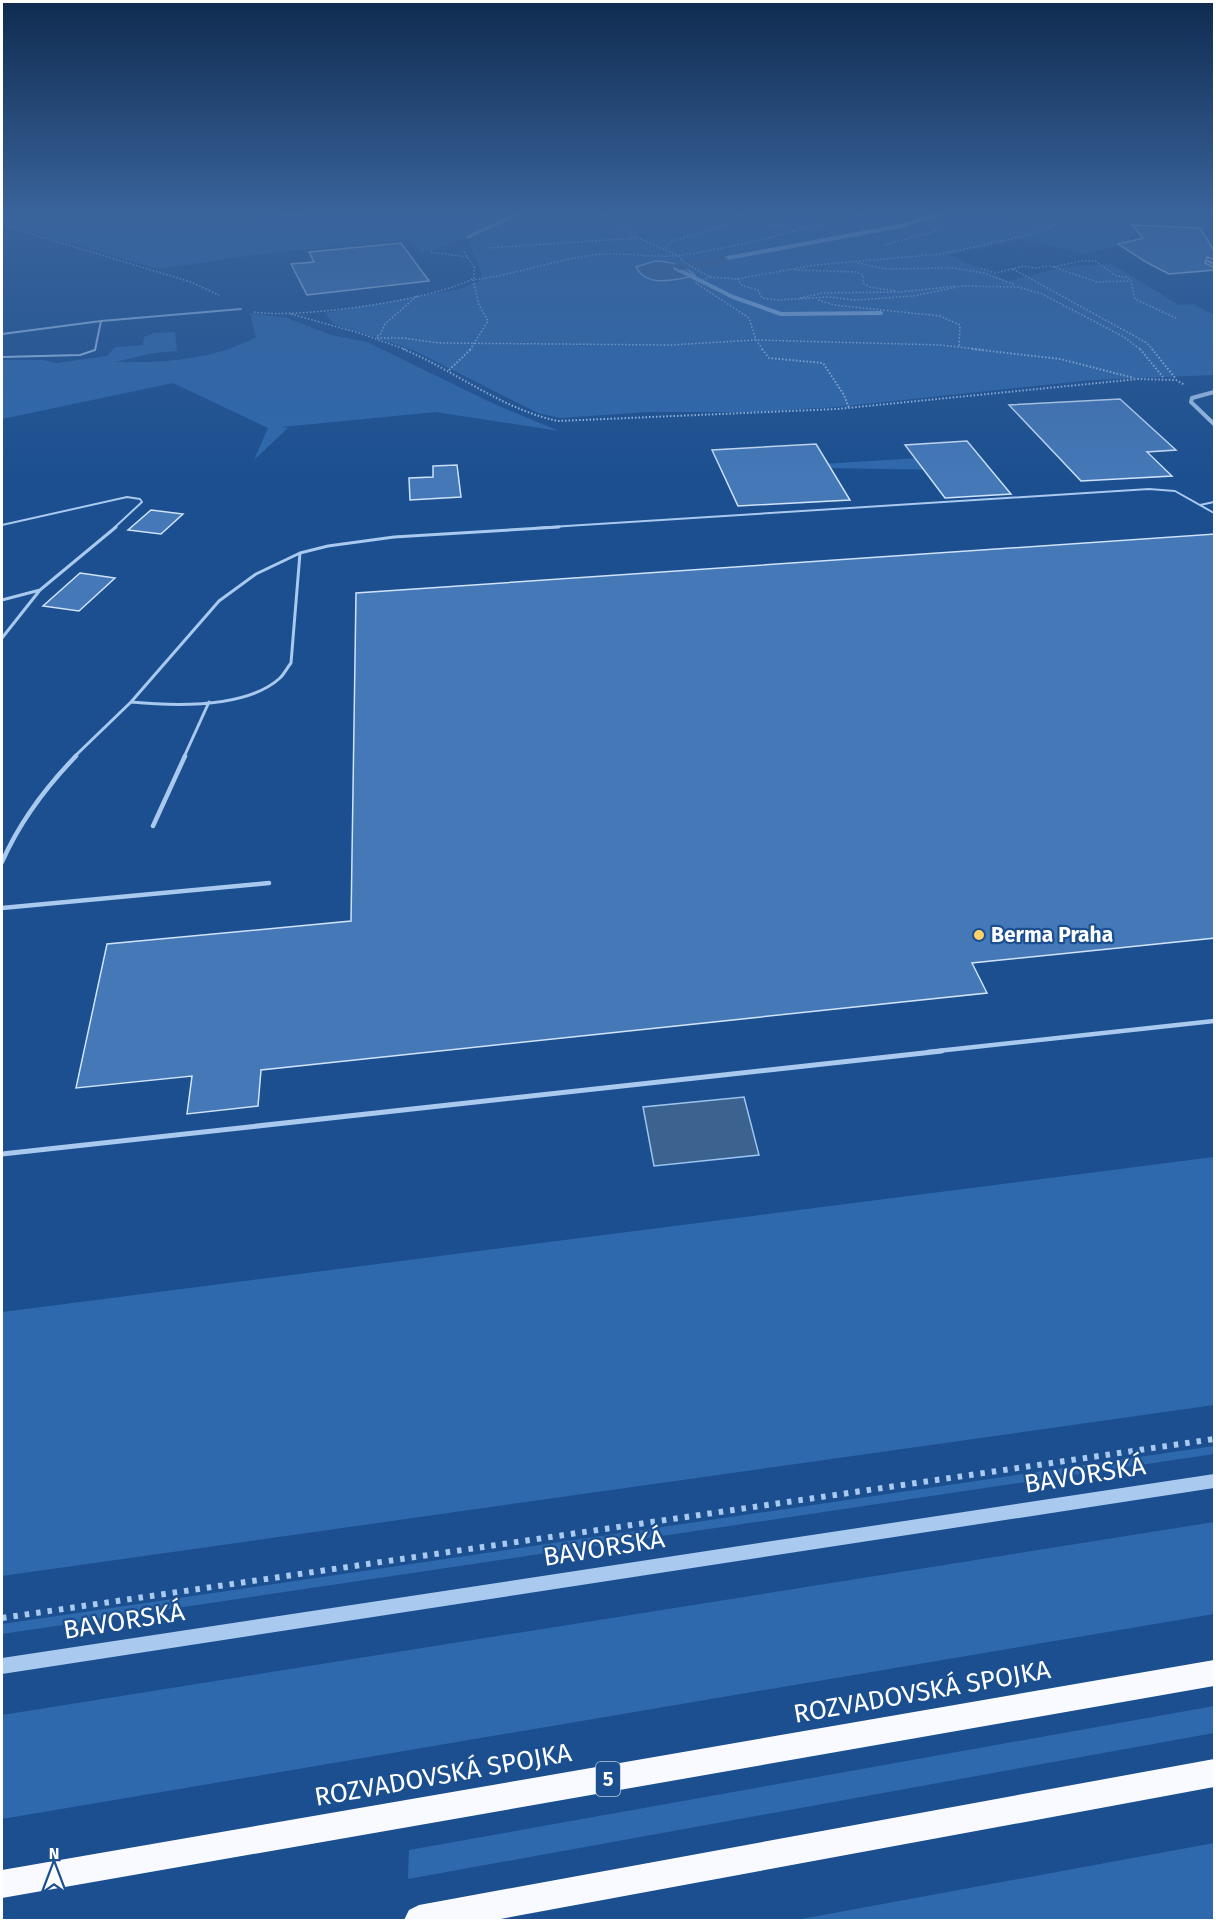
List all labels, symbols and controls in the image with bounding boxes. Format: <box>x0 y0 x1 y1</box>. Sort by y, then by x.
place label: Berma Praha <box>991 922 1113 948</box>
marker: Berma Praha <box>972 928 986 942</box>
street label: BAVORSKÁ <box>1022 1450 1148 1500</box>
street label: BAVORSKÁ <box>541 1523 667 1573</box>
street label: BAVORSKÁ <box>61 1596 187 1646</box>
street label: ROZVADOVSKÁ SPOJKA <box>791 1654 1053 1730</box>
street label: ROZVADOVSKÁ SPOJKA <box>312 1737 574 1813</box>
road number: 5 <box>596 1762 620 1796</box>
north arrow <box>24 1838 84 1898</box>
text: N <box>49 1844 59 1863</box>

